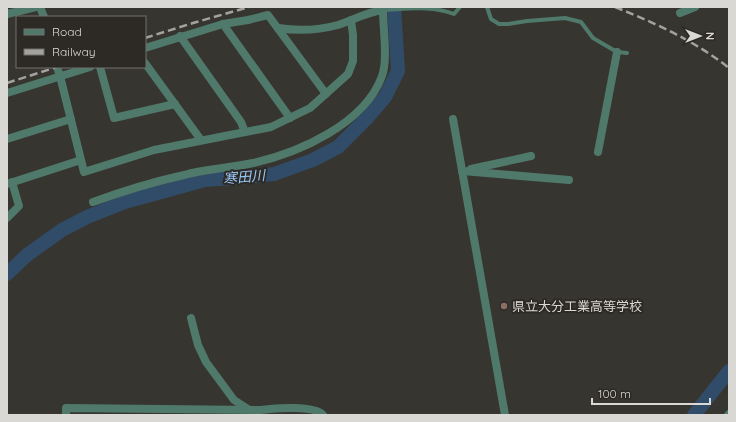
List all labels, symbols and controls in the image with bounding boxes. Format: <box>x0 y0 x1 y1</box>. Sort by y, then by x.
legend <box>16 16 146 68</box>
north arrow <box>680 16 720 56</box>
text: Road <box>52 24 82 39</box>
text: N <box>703 32 717 40</box>
text: Railway <box>52 44 96 59</box>
water label: 寒田川 <box>222 166 268 188</box>
place label: 県立大分工業高等学校 <box>512 298 642 314</box>
marker: 県立大分工業高等学校 <box>499 301 509 311</box>
scale bar <box>592 380 710 406</box>
text: 100 m <box>598 386 631 401</box>

